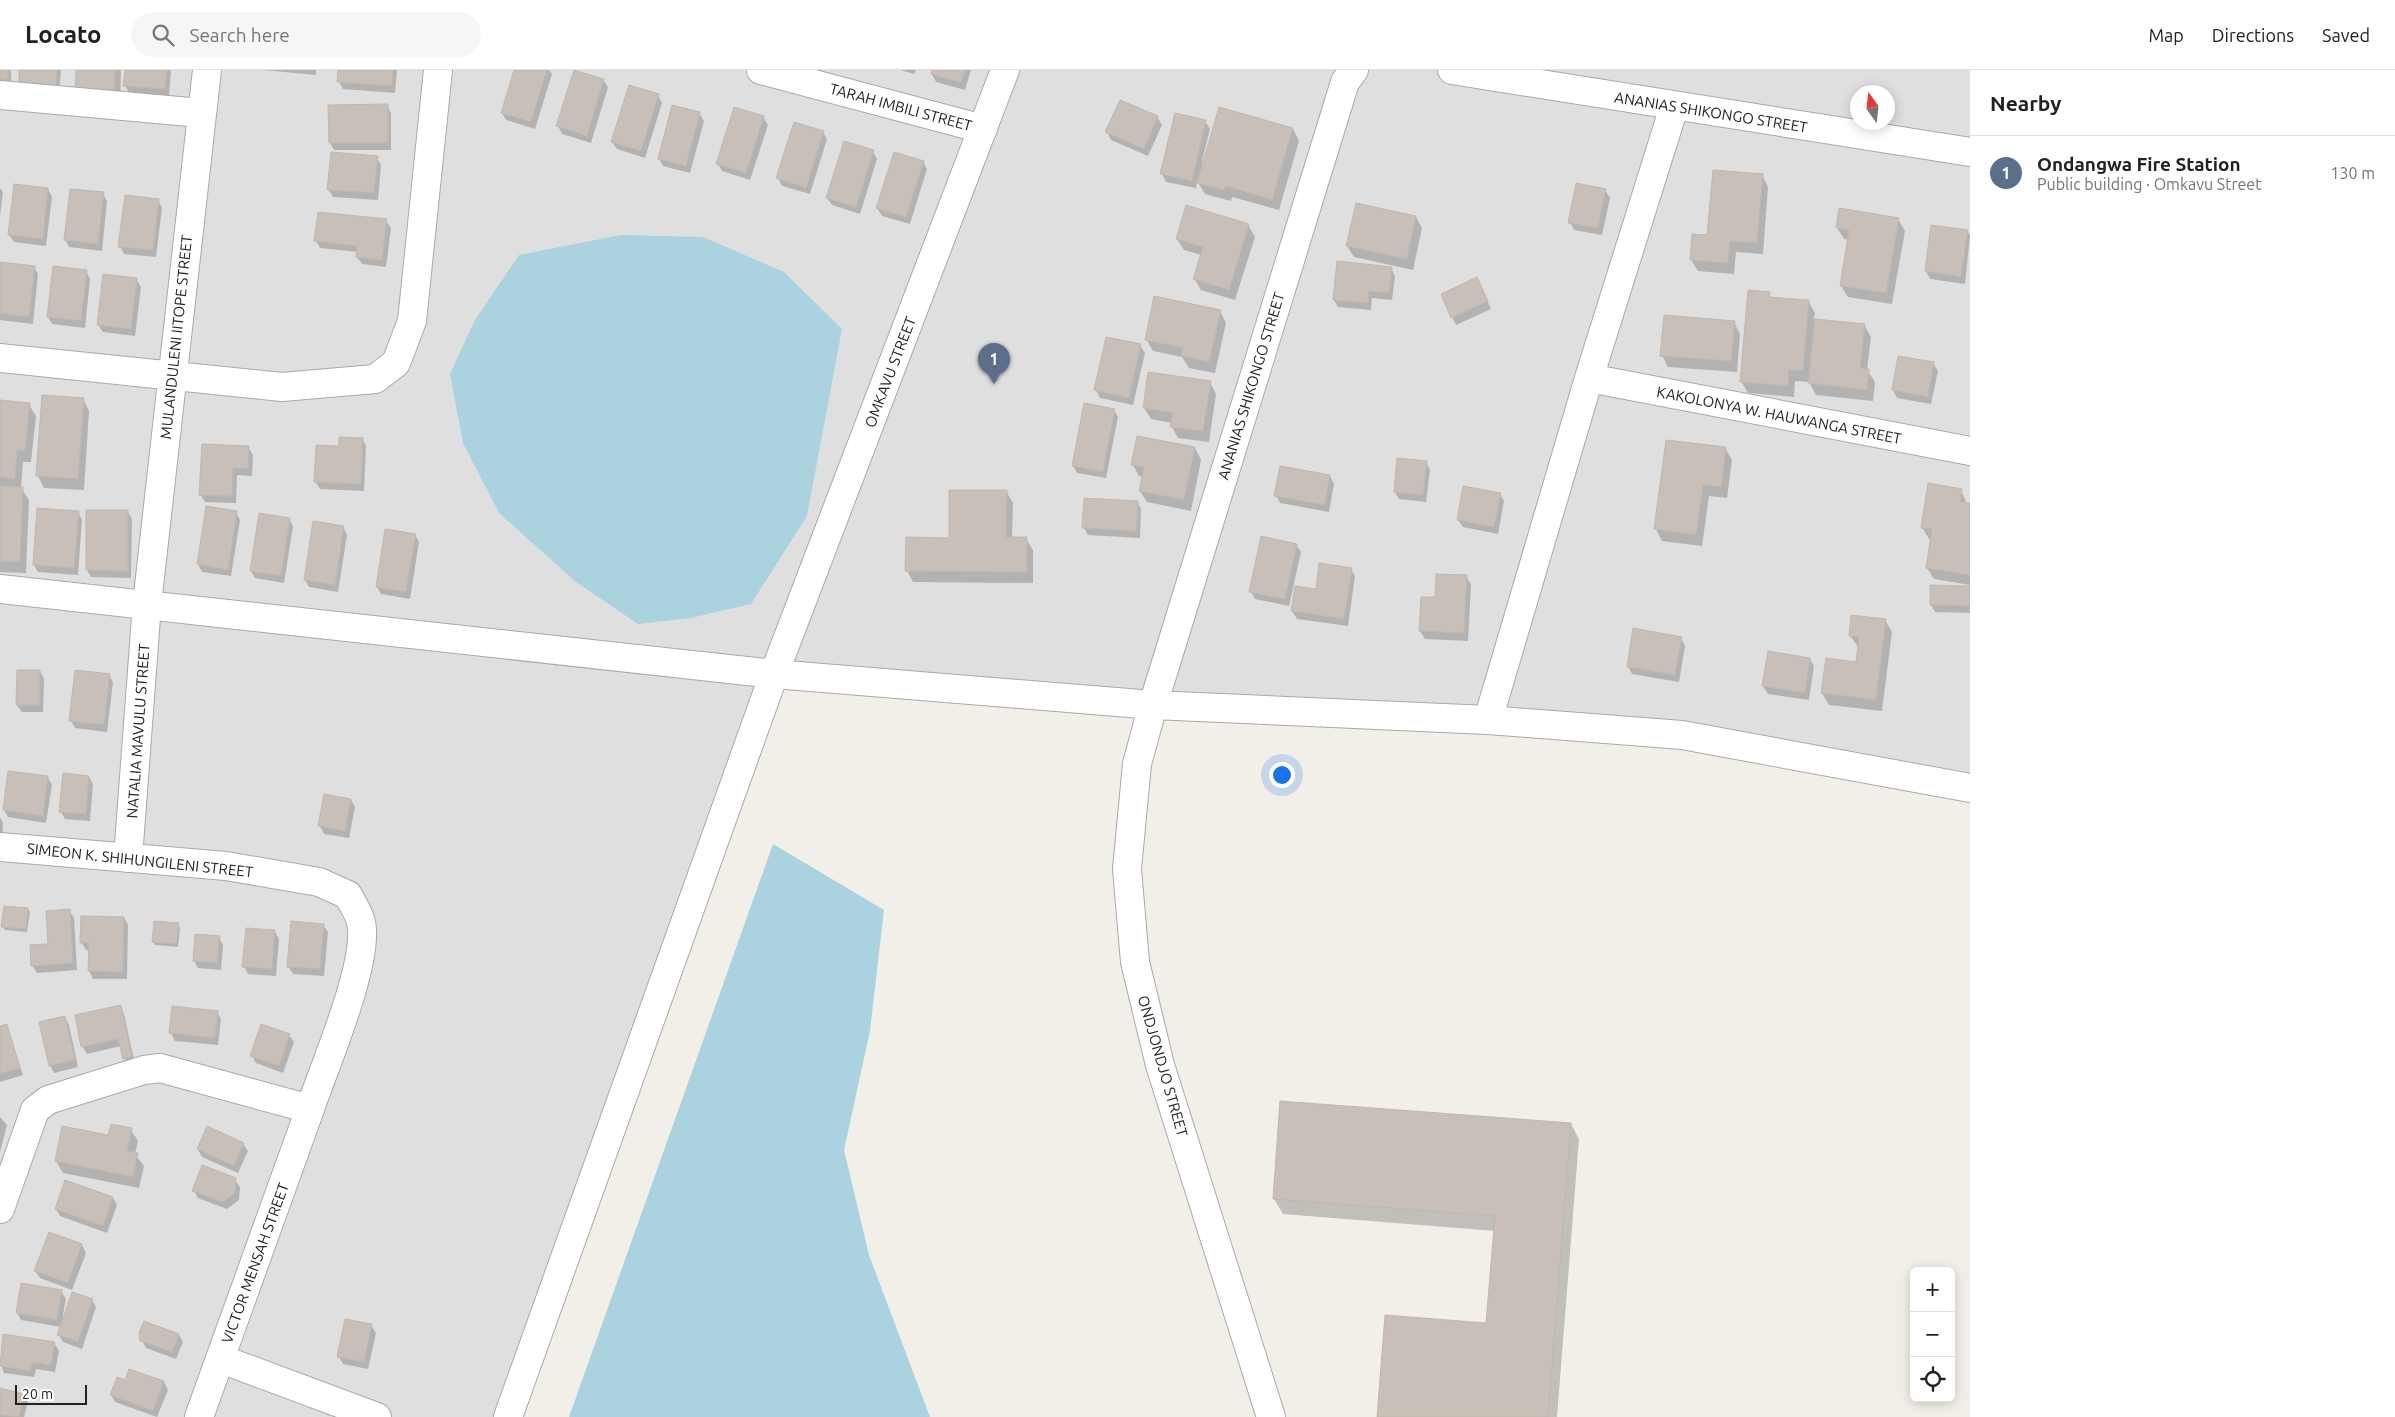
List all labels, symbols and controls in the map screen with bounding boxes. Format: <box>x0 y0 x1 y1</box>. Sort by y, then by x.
search box <box>131 12 481 57</box>
text: Locato <box>25 21 101 48</box>
icon: search <box>149 21 177 49</box>
text: Search here <box>189 24 290 46</box>
text: Map <box>2148 25 2184 45</box>
text: Directions <box>2212 25 2294 45</box>
text: Saved <box>2322 25 2370 45</box>
street label: TARAH IMBILI STREET <box>828 80 975 134</box>
north arrow <box>1850 85 1895 130</box>
street label: ANANIAS SHIKONGO STREET <box>1613 88 1809 136</box>
text: Nearby <box>1990 91 2061 115</box>
text: Ondangwa Fire Station <box>2037 153 2241 175</box>
text: 1 <box>2001 164 2011 182</box>
text: 130 m <box>2330 164 2375 182</box>
text: Public building · Omkavu Street <box>2037 175 2261 193</box>
street label: MULANDULENI IITOPE STREET <box>157 233 195 440</box>
street label: ANANIAS SHIKONGO STREET <box>1214 290 1288 482</box>
street label: OMKAVU STREET <box>861 314 919 430</box>
pin: 1 <box>978 343 1010 384</box>
street label: KAKOLONYA W. HAUWANGA STREET <box>1655 383 1903 447</box>
street label: NATALIA MAVULU STREET <box>123 642 153 819</box>
your location <box>1269 762 1295 788</box>
street label: SIMEON K. SHIHUNGILENI STREET <box>26 840 255 880</box>
street label: ONDJONDJO STREET <box>1135 993 1191 1139</box>
street label: VICTOR MENSAH STREET <box>218 1180 292 1346</box>
map controls <box>1910 1267 1955 1402</box>
button: + <box>1910 1267 1955 1312</box>
button: − <box>1910 1312 1955 1357</box>
button: locate <box>1910 1357 1955 1402</box>
scale bar <box>15 1382 88 1405</box>
text: 20 m <box>22 1386 53 1402</box>

